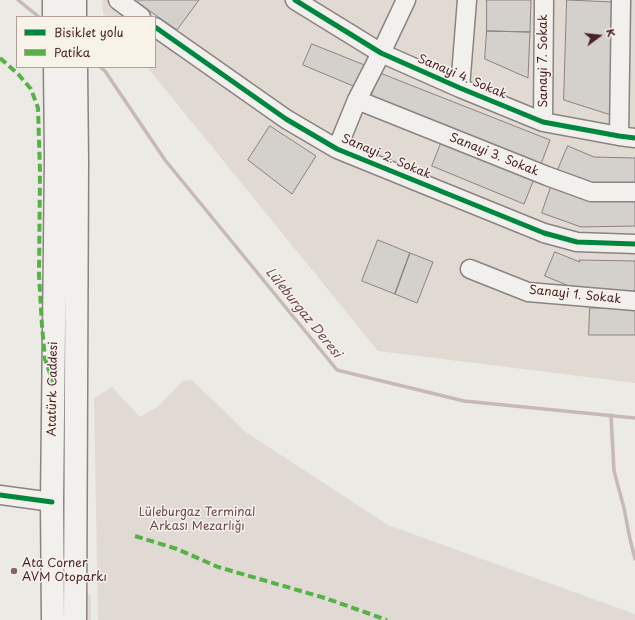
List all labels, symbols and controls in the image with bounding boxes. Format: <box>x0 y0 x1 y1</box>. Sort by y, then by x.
street label: Sanayi 7. Sokak <box>537 14 551 108</box>
legend <box>16 16 156 68</box>
north arrow <box>579 16 619 56</box>
text: Bisiklet yolu <box>54 23 123 41</box>
text: K <box>602 27 620 39</box>
text: Patika <box>54 43 90 61</box>
street label: Sanayi 4. Sokak <box>415 52 509 102</box>
street label: Sanayi 3. Sokak <box>447 130 541 180</box>
street label: Sanayi 2. Sokak <box>339 132 433 182</box>
water label: Lüleburgaz Deresi <box>262 265 344 361</box>
street label: Sanayi 1. Sokak <box>528 283 622 307</box>
street label: Atatürk Caddesi <box>45 341 61 437</box>
park label: Lüleburgaz Terminal Arkası Mezarlığı <box>139 506 255 534</box>
place label: Ata Corner AVM Otoparkı <box>22 557 107 585</box>
marker: Ata Corner AVM Otoparkı <box>9 566 19 576</box>

